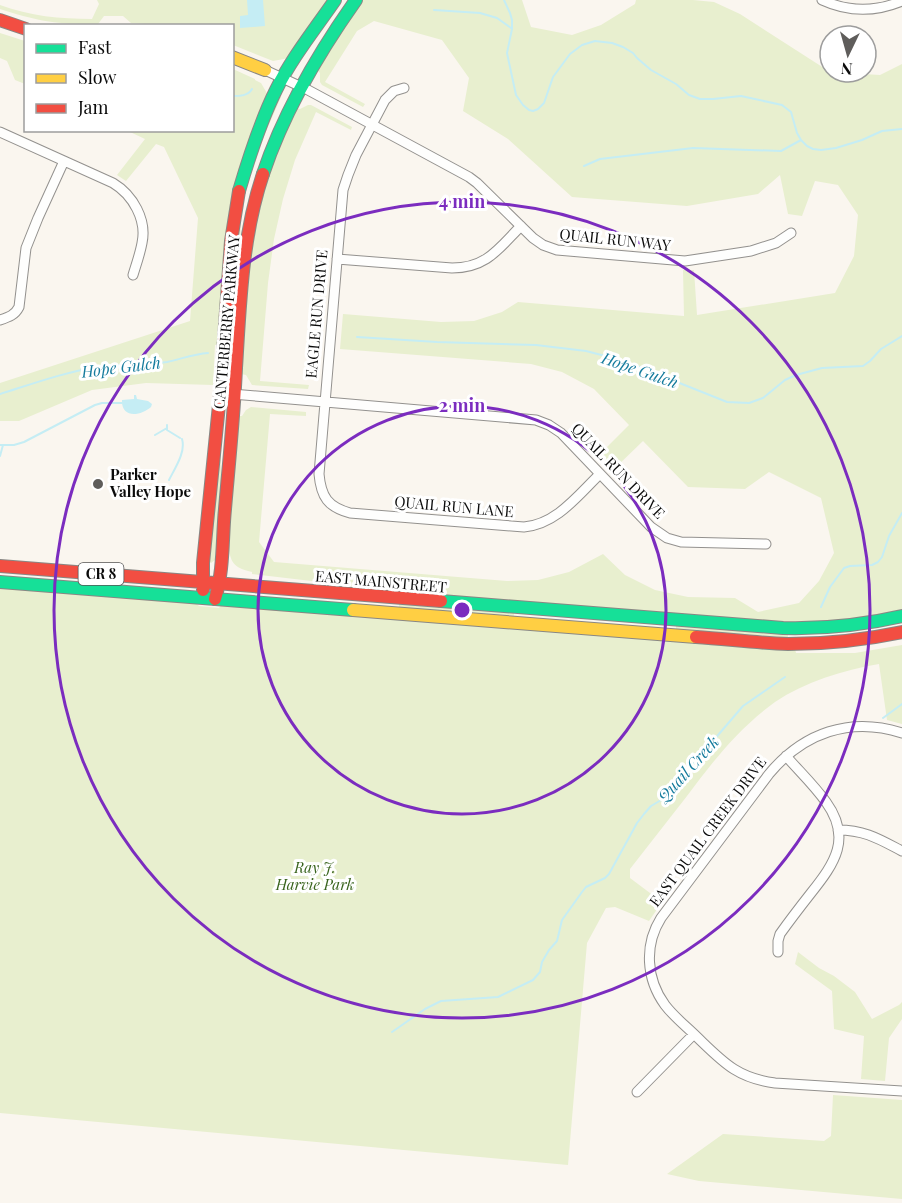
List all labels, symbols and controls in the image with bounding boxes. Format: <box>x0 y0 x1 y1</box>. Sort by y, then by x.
legend <box>24 24 234 132</box>
north arrow <box>818 24 878 84</box>
text: Fast <box>78 35 112 59</box>
text: N <box>840 58 853 80</box>
text: Slow <box>78 65 116 89</box>
text: Jam <box>77 95 108 119</box>
text: 4 min <box>439 189 485 213</box>
street label: QUAIL RUN WAY <box>559 223 672 255</box>
street label: CANTERBERRY PARKWAY <box>208 234 244 410</box>
street label: EAGLE RUN DRIVE <box>300 249 332 379</box>
water label: Hope Gulch <box>598 346 681 392</box>
water label: Hope Gulch <box>79 351 162 382</box>
text: 2 min <box>439 393 485 417</box>
street label: QUAIL RUN DRIVE <box>568 418 670 523</box>
place label: Parker Valley Hope <box>109 464 191 501</box>
marker: Parker Valley Hope <box>91 477 105 491</box>
street label: QUAIL RUN LANE <box>394 491 514 521</box>
road number: CR 8 <box>78 563 124 585</box>
street label: EAST MAINSTREET <box>314 565 448 597</box>
centre of rings <box>452 600 472 620</box>
water label: Quail Creek <box>652 731 723 807</box>
street label: EAST QUAIL CREEK DRIVE <box>644 752 770 910</box>
park label: Ray J. Harvie Park <box>275 857 355 894</box>

